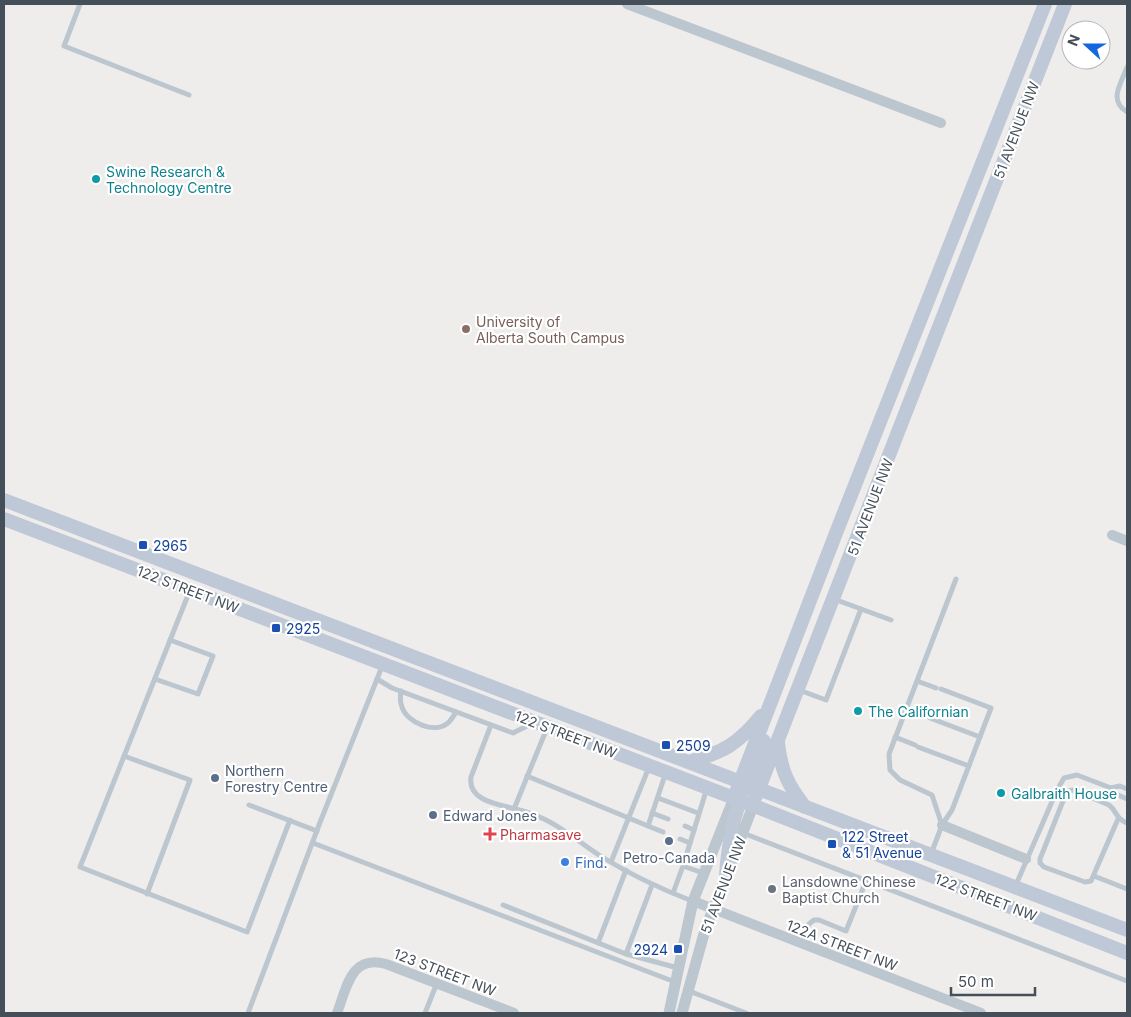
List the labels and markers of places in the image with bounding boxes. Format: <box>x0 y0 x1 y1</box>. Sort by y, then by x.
place label: Swine Research & Technology Centre <box>106 163 232 196</box>
marker: Swine Research & Technology Centre <box>90 173 102 185</box>
place label: University of Alberta South Campus <box>476 313 625 346</box>
marker: University of Alberta South Campus <box>460 323 472 335</box>
place label: 2965 <box>153 537 187 554</box>
marker: 2965 <box>137 539 149 551</box>
place label: 2925 <box>286 620 320 637</box>
marker: 2925 <box>270 622 282 634</box>
place label: The Californian <box>868 703 969 720</box>
marker: The Californian <box>852 705 864 717</box>
place label: 2509 <box>676 737 711 754</box>
marker: 2509 <box>660 739 672 751</box>
place label: Northern Forestry Centre <box>225 762 328 795</box>
marker: Northern Forestry Centre <box>209 772 221 784</box>
place label: Galbraith House <box>1011 785 1117 802</box>
marker: Galbraith House <box>995 787 1007 799</box>
place label: Edward Jones <box>443 807 537 824</box>
marker: Edward Jones <box>427 809 439 821</box>
place label: Pharmasave <box>500 826 582 843</box>
marker: Pharmasave <box>484 828 496 840</box>
place label: 122 Street & 51 Avenue <box>842 828 922 861</box>
marker: Petro-Canada <box>663 835 675 847</box>
marker: 122 Street & 51 Avenue <box>826 838 838 850</box>
place label: Petro-Canada <box>623 849 715 866</box>
place label: Find. <box>575 854 608 871</box>
marker: Find. <box>559 856 571 868</box>
place label: Lansdowne Chinese Baptist Church <box>782 873 916 906</box>
marker: Lansdowne Chinese Baptist Church <box>766 883 778 895</box>
place label: 2924 <box>633 941 668 958</box>
marker: 2924 <box>672 943 684 955</box>

